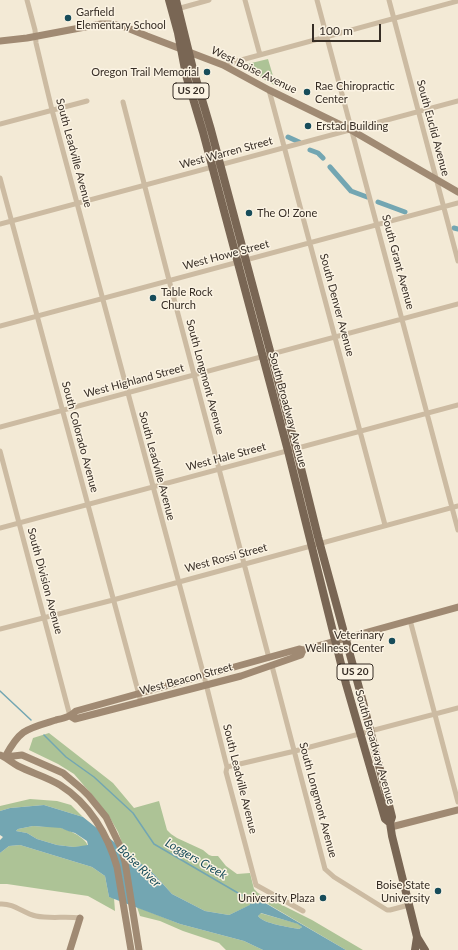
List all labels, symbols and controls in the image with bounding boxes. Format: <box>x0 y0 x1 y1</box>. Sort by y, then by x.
place label: Garfield Elementary School <box>76 5 166 31</box>
marker: Garfield Elementary School <box>63 13 73 23</box>
scale bar <box>314 16 383 42</box>
text: 100 m <box>319 23 353 38</box>
street label: West Boise Avenue <box>209 44 299 96</box>
place label: Oregon Trail Memorial <box>91 65 199 79</box>
marker: Oregon Trail Memorial <box>202 67 212 77</box>
street label: South Euclid Avenue <box>414 78 452 178</box>
place label: Rae Chiropractic Center <box>315 79 395 105</box>
road number: US 20 <box>173 83 209 99</box>
marker: Rae Chiropractic Center <box>302 87 312 97</box>
street label: South Leadville Avenue <box>53 97 95 209</box>
place label: Erstad Building <box>316 119 388 133</box>
marker: Erstad Building <box>303 121 313 131</box>
street label: West Warren Street <box>178 134 274 172</box>
place label: The O! Zone <box>257 206 317 220</box>
marker: The O! Zone <box>244 208 254 218</box>
street label: South Grant Avenue <box>379 213 417 311</box>
street label: West Howe Street <box>181 237 271 273</box>
street label: South Denver Avenue <box>317 252 357 358</box>
place label: Table Rock Church <box>161 285 213 311</box>
marker: Table Rock Church <box>148 293 158 303</box>
street label: South Longmont Avenue <box>183 318 227 436</box>
street label: South Broadway Avenue <box>266 351 310 469</box>
street label: West Highland Street <box>83 361 185 401</box>
street label: South Colorado Avenue <box>59 380 101 494</box>
street label: South Leadville Avenue <box>136 410 178 522</box>
street label: West Hale Street <box>185 440 267 474</box>
street label: South Division Avenue <box>24 526 66 636</box>
street label: West Rossi Street <box>183 541 269 575</box>
place label: Veterinary Wellness Center <box>305 628 384 654</box>
marker: Veterinary Wellness Center <box>387 636 397 646</box>
street label: West Beacon Street <box>138 660 234 698</box>
road number: US 20 <box>337 664 373 680</box>
street label: South Broadway Avenue <box>352 688 398 806</box>
street label: South Leadville Avenue <box>220 723 260 835</box>
street label: South Longmont Avenue <box>296 741 340 859</box>
water label: Loggers Creek <box>163 836 229 882</box>
water label: Boise River <box>114 842 164 890</box>
place label: Boise State University <box>376 878 430 904</box>
marker: Boise State University <box>433 886 443 896</box>
place label: University Plaza <box>238 891 315 905</box>
marker: University Plaza <box>318 893 328 903</box>

